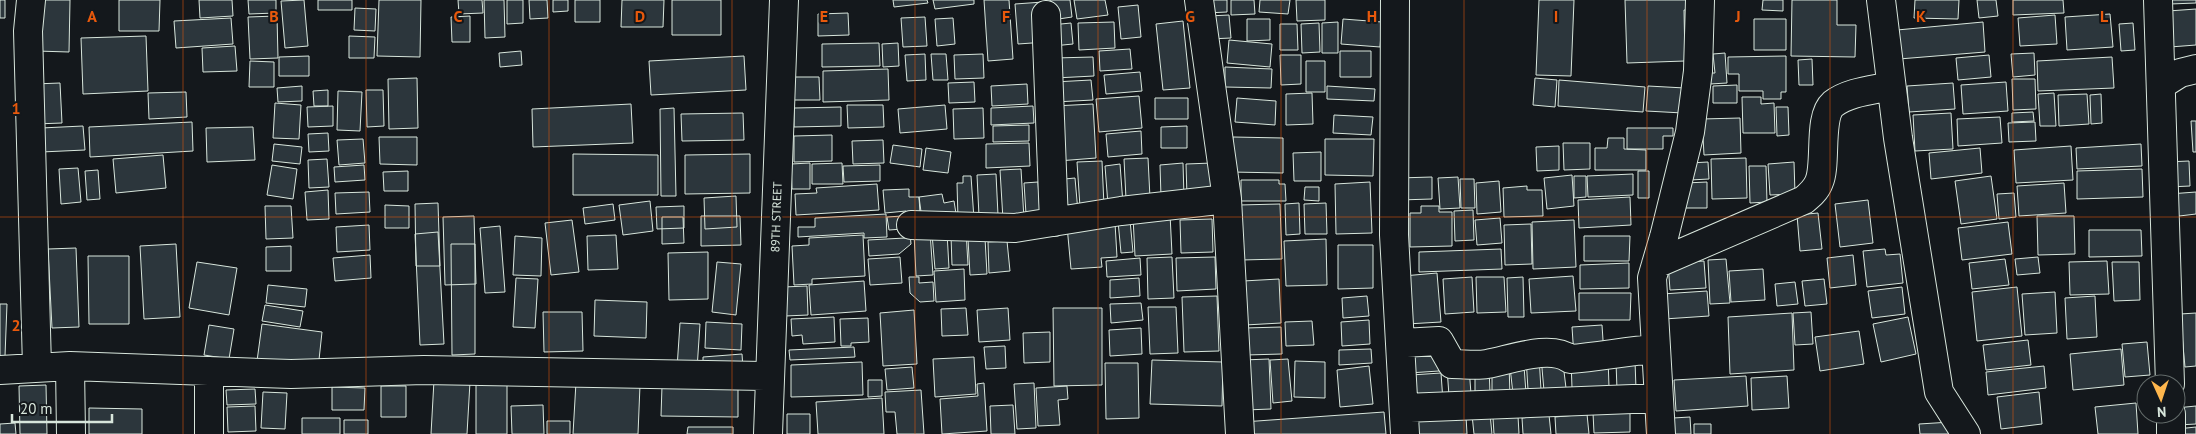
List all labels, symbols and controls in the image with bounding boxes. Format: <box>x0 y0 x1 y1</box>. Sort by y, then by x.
text: A <box>87 6 97 26</box>
text: B <box>269 6 279 26</box>
text: C <box>454 6 463 26</box>
text: D <box>635 6 645 26</box>
text: E <box>820 6 828 26</box>
text: F <box>1002 6 1010 26</box>
text: G <box>1185 6 1195 26</box>
text: H <box>1367 6 1377 26</box>
text: I <box>1554 6 1558 26</box>
text: J <box>1734 6 1741 26</box>
text: K <box>1916 6 1926 26</box>
text: L <box>2100 6 2109 26</box>
text: 1 <box>11 98 21 118</box>
street label: 89TH STREET <box>767 181 785 253</box>
text: 2 <box>11 315 21 335</box>
north arrow <box>2136 374 2186 424</box>
scale bar <box>12 392 112 424</box>
text: 20 m <box>20 399 53 418</box>
text: N <box>2157 403 2167 421</box>

